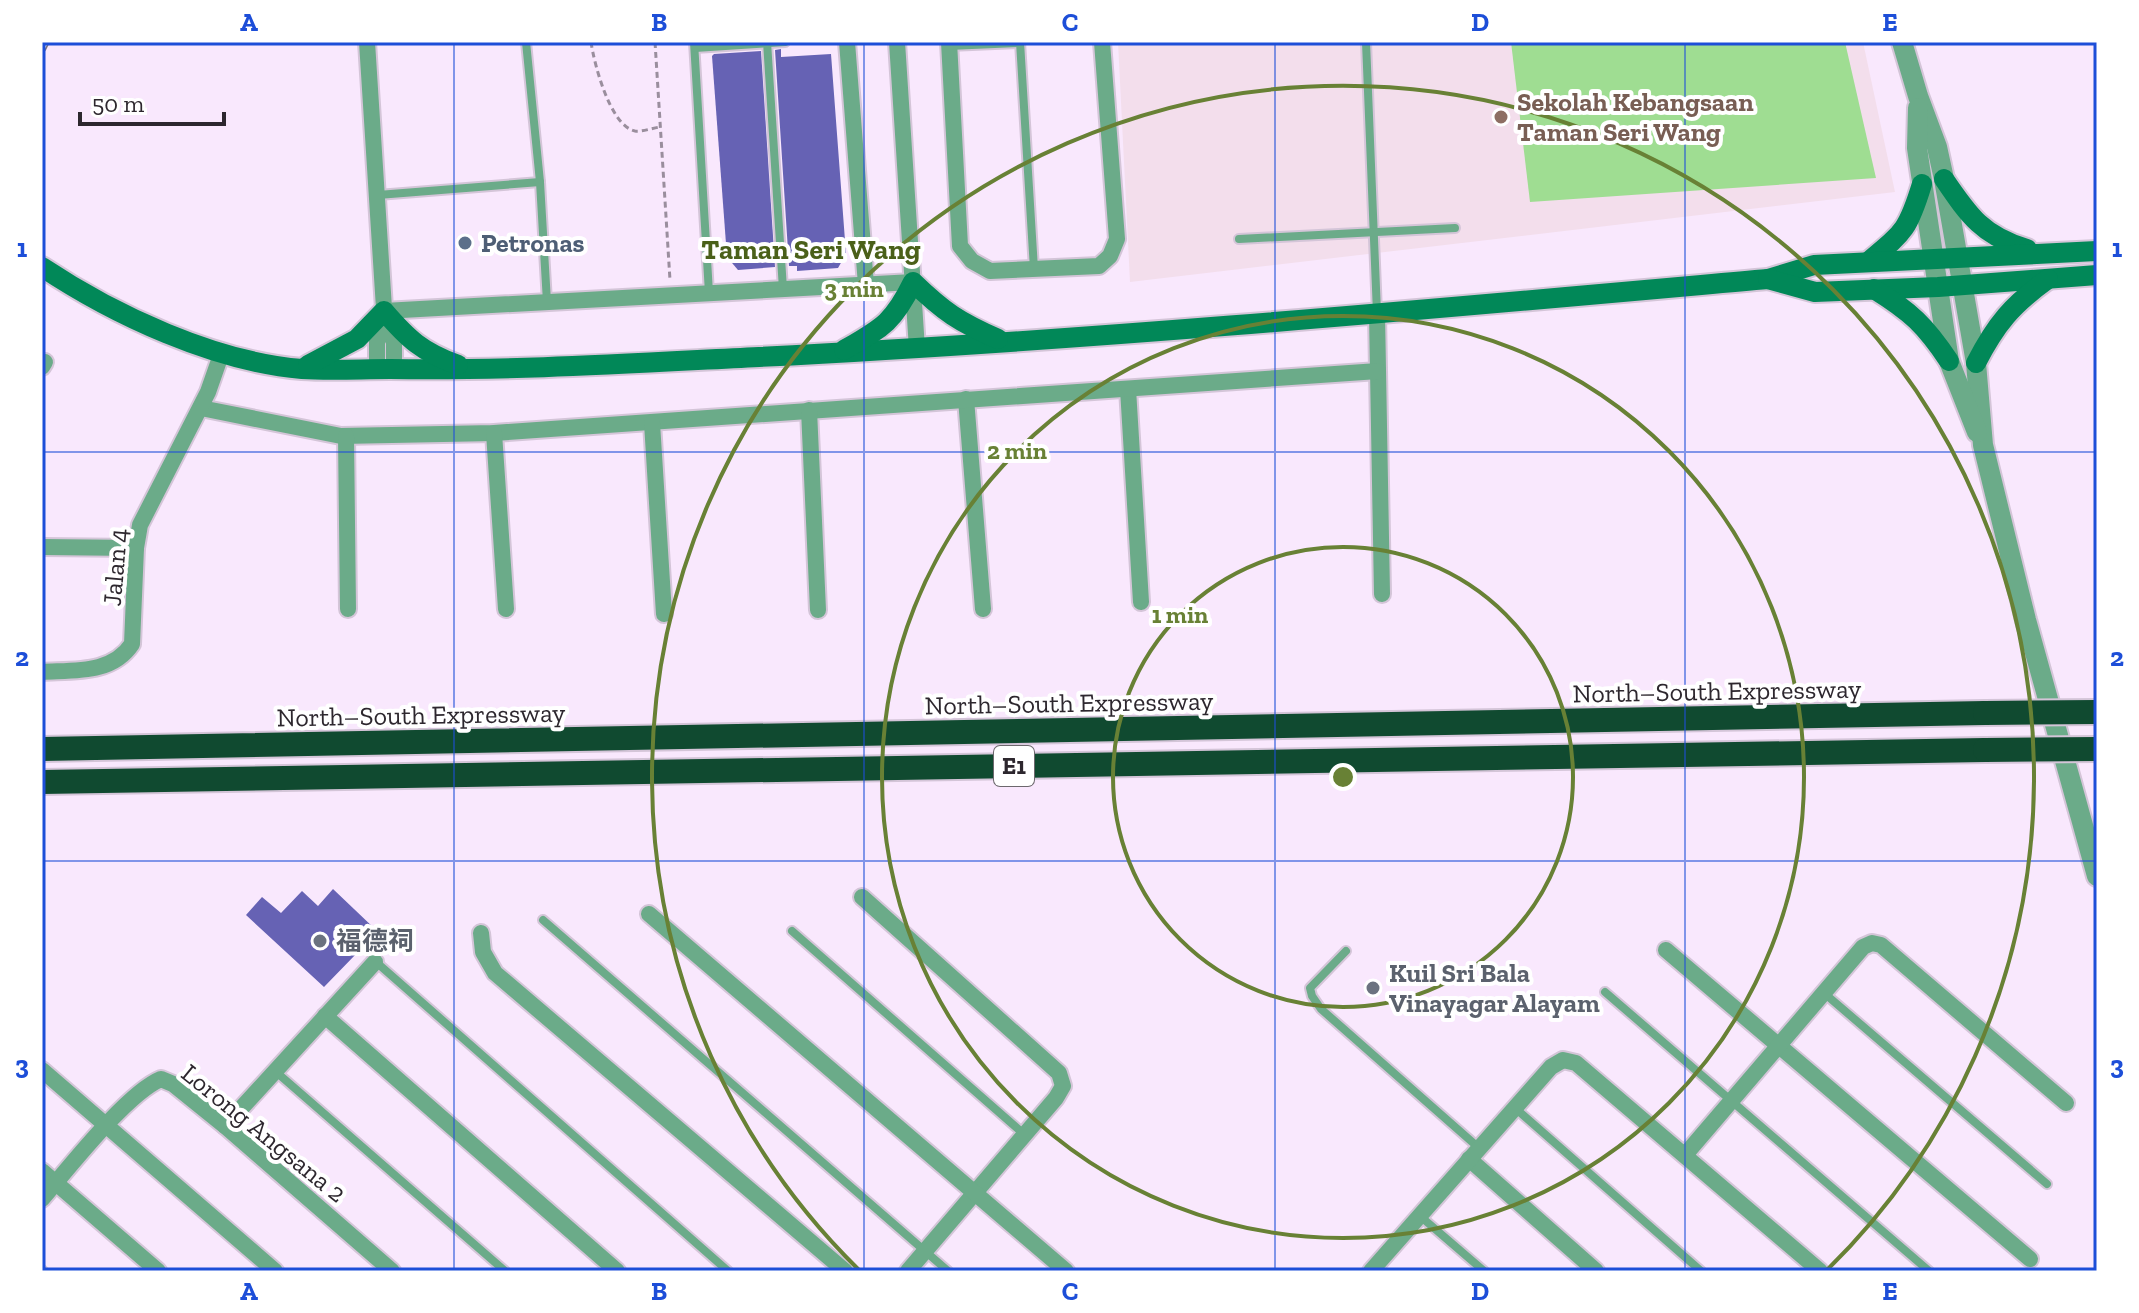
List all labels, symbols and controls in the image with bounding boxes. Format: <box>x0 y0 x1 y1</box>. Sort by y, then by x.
text: A <box>240 6 258 38</box>
text: B <box>651 6 667 38</box>
text: C <box>1062 6 1078 38</box>
text: D <box>1471 6 1489 38</box>
text: E <box>1882 6 1898 38</box>
scale bar <box>80 76 224 126</box>
place label: Sekolah Kebangsaan Taman Seri Wang <box>1517 86 1754 148</box>
text: 50 m <box>92 89 145 118</box>
marker: Sekolah Kebangsaan Taman Seri Wang <box>1492 108 1510 126</box>
place label: Petronas <box>481 227 585 259</box>
text: 1 <box>17 232 28 264</box>
text: 1 <box>2112 232 2123 264</box>
district label: Taman Seri Wang <box>701 233 921 266</box>
marker: Petronas <box>456 234 474 252</box>
text: 3 min <box>824 274 884 303</box>
text: 2 min <box>987 436 1047 465</box>
street label: Jalan 4 <box>96 527 134 607</box>
text: 1 min <box>1152 600 1208 629</box>
text: 2 <box>15 641 29 673</box>
text: 2 <box>2110 641 2124 673</box>
street label: North–South Expressway <box>1572 672 1862 710</box>
street label: North–South Expressway <box>924 684 1214 722</box>
street label: North–South Expressway <box>276 696 566 734</box>
road number: E1 <box>994 746 1034 786</box>
centre of rings <box>1329 763 1357 791</box>
place label: 福德祠 <box>336 925 414 957</box>
marker: 福德祠 <box>311 932 329 950</box>
place label: Kuil Sri Bala Vinayagar Alayam <box>1389 957 1600 1019</box>
marker: Kuil Sri Bala Vinayagar Alayam <box>1364 979 1382 997</box>
text: 3 <box>15 1049 29 1081</box>
text: 3 <box>2110 1049 2124 1081</box>
street label: Lorong Angsana 2 <box>175 1057 353 1209</box>
text: A <box>240 1275 258 1307</box>
text: B <box>651 1275 667 1307</box>
text: C <box>1062 1275 1078 1307</box>
text: D <box>1471 1275 1489 1307</box>
text: E <box>1882 1275 1898 1307</box>

